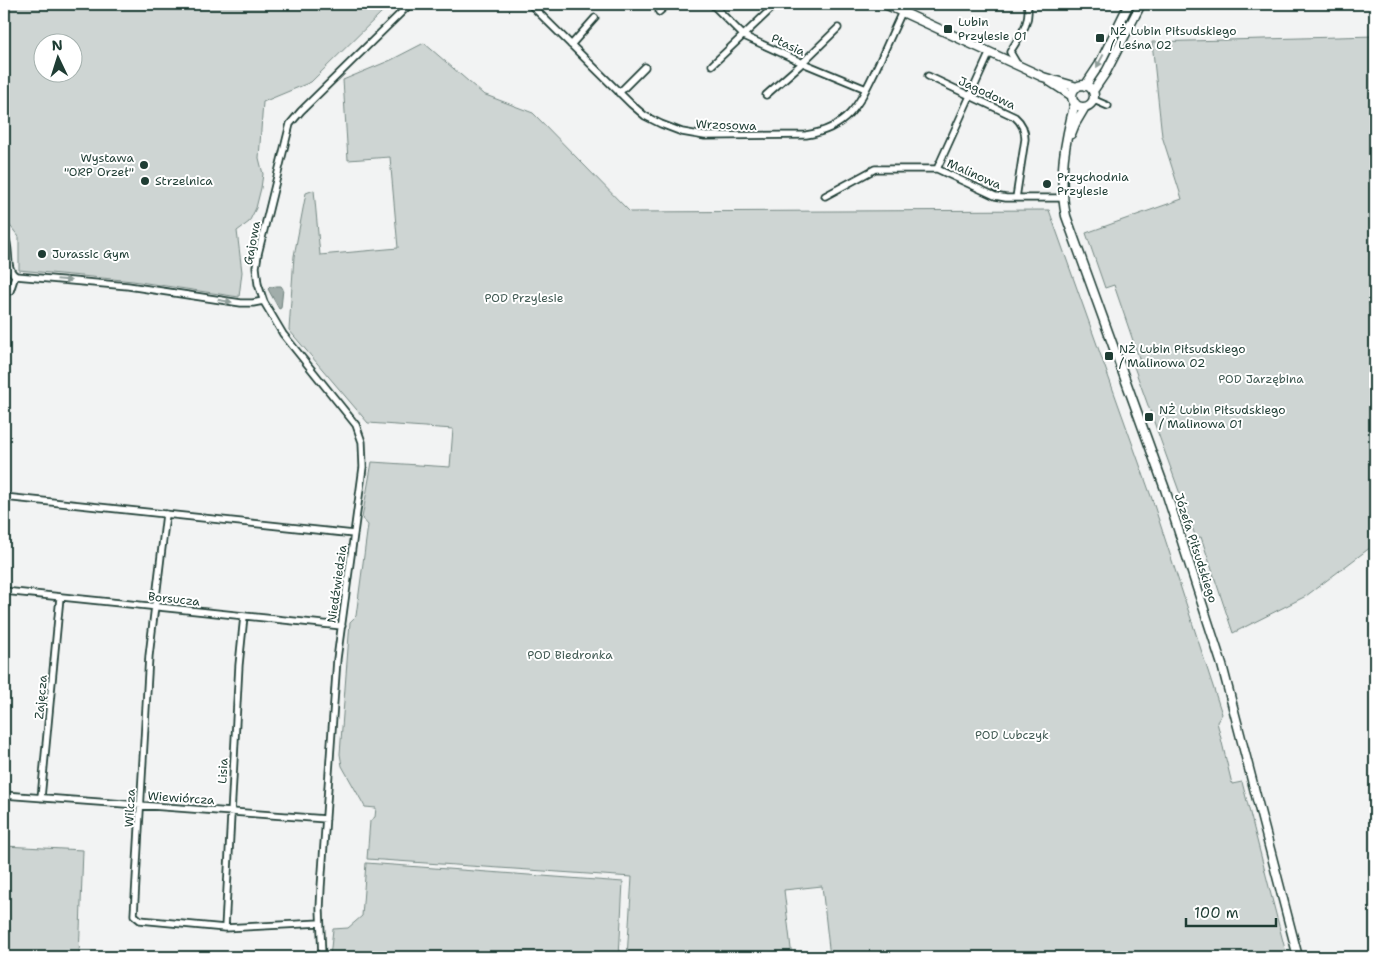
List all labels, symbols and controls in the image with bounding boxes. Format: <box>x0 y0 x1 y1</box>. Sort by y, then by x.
place label: Lubin Przylesie 01 <box>958 14 1027 44</box>
marker: Lubin Przylesie 01 <box>942 23 954 35</box>
place label: NŻ Lubin Piłsudskiego / Leśna 02 <box>1110 23 1237 53</box>
street label: Ptasia <box>768 30 808 60</box>
north arrow <box>32 32 82 82</box>
marker: NŻ Lubin Piłsudskiego / Leśna 02 <box>1094 32 1106 44</box>
text: N <box>51 36 63 54</box>
one-way arrow <box>1096 54 1105 68</box>
street label: Jagodowa <box>956 73 1019 113</box>
street label: Wrzosowa <box>695 116 757 134</box>
place label: Wystawa "ORP Orzeł" <box>64 150 135 180</box>
street label: Malinowa <box>944 155 1004 193</box>
marker: Wystawa "ORP Orzeł" <box>138 159 150 171</box>
place label: Przychodnia Przylesie <box>1057 169 1129 199</box>
place label: Strzelnica <box>155 173 213 189</box>
marker: Strzelnica <box>139 175 151 187</box>
marker: Przychodnia Przylesie <box>1041 178 1053 190</box>
street label: Gajowa <box>240 219 264 266</box>
place label: Jurassic Gym <box>52 246 129 262</box>
marker: Jurassic Gym <box>36 248 48 260</box>
one-way arrow <box>56 276 72 284</box>
park label: POD Przylesie <box>484 290 564 306</box>
one-way arrow <box>217 297 233 305</box>
place label: NŻ Lubin Piłsudskiego / Malinowa 02 <box>1119 341 1246 371</box>
marker: NŻ Lubin Piłsudskiego / Malinowa 02 <box>1103 350 1115 362</box>
park label: POD Jarzębina <box>1218 371 1304 387</box>
place label: NŻ Lubin Piłsudskiego / Malinowa 01 <box>1159 402 1286 432</box>
marker: NŻ Lubin Piłsudskiego / Malinowa 01 <box>1143 411 1155 423</box>
street label: Józefa Piłsudskiego <box>1171 491 1221 605</box>
street label: Niedźwiedzia <box>324 543 350 624</box>
street label: Borsucza <box>147 588 201 610</box>
park label: POD Biedronka <box>527 647 613 663</box>
street label: Zajęcza <box>31 674 51 720</box>
park label: POD Lubczyk <box>975 727 1049 743</box>
street label: Lisia <box>214 757 232 784</box>
street label: Wilcza <box>121 788 139 828</box>
street label: Wiewiórcza <box>147 788 216 808</box>
scale bar <box>1186 896 1276 928</box>
text: 100 m <box>1194 903 1239 923</box>

